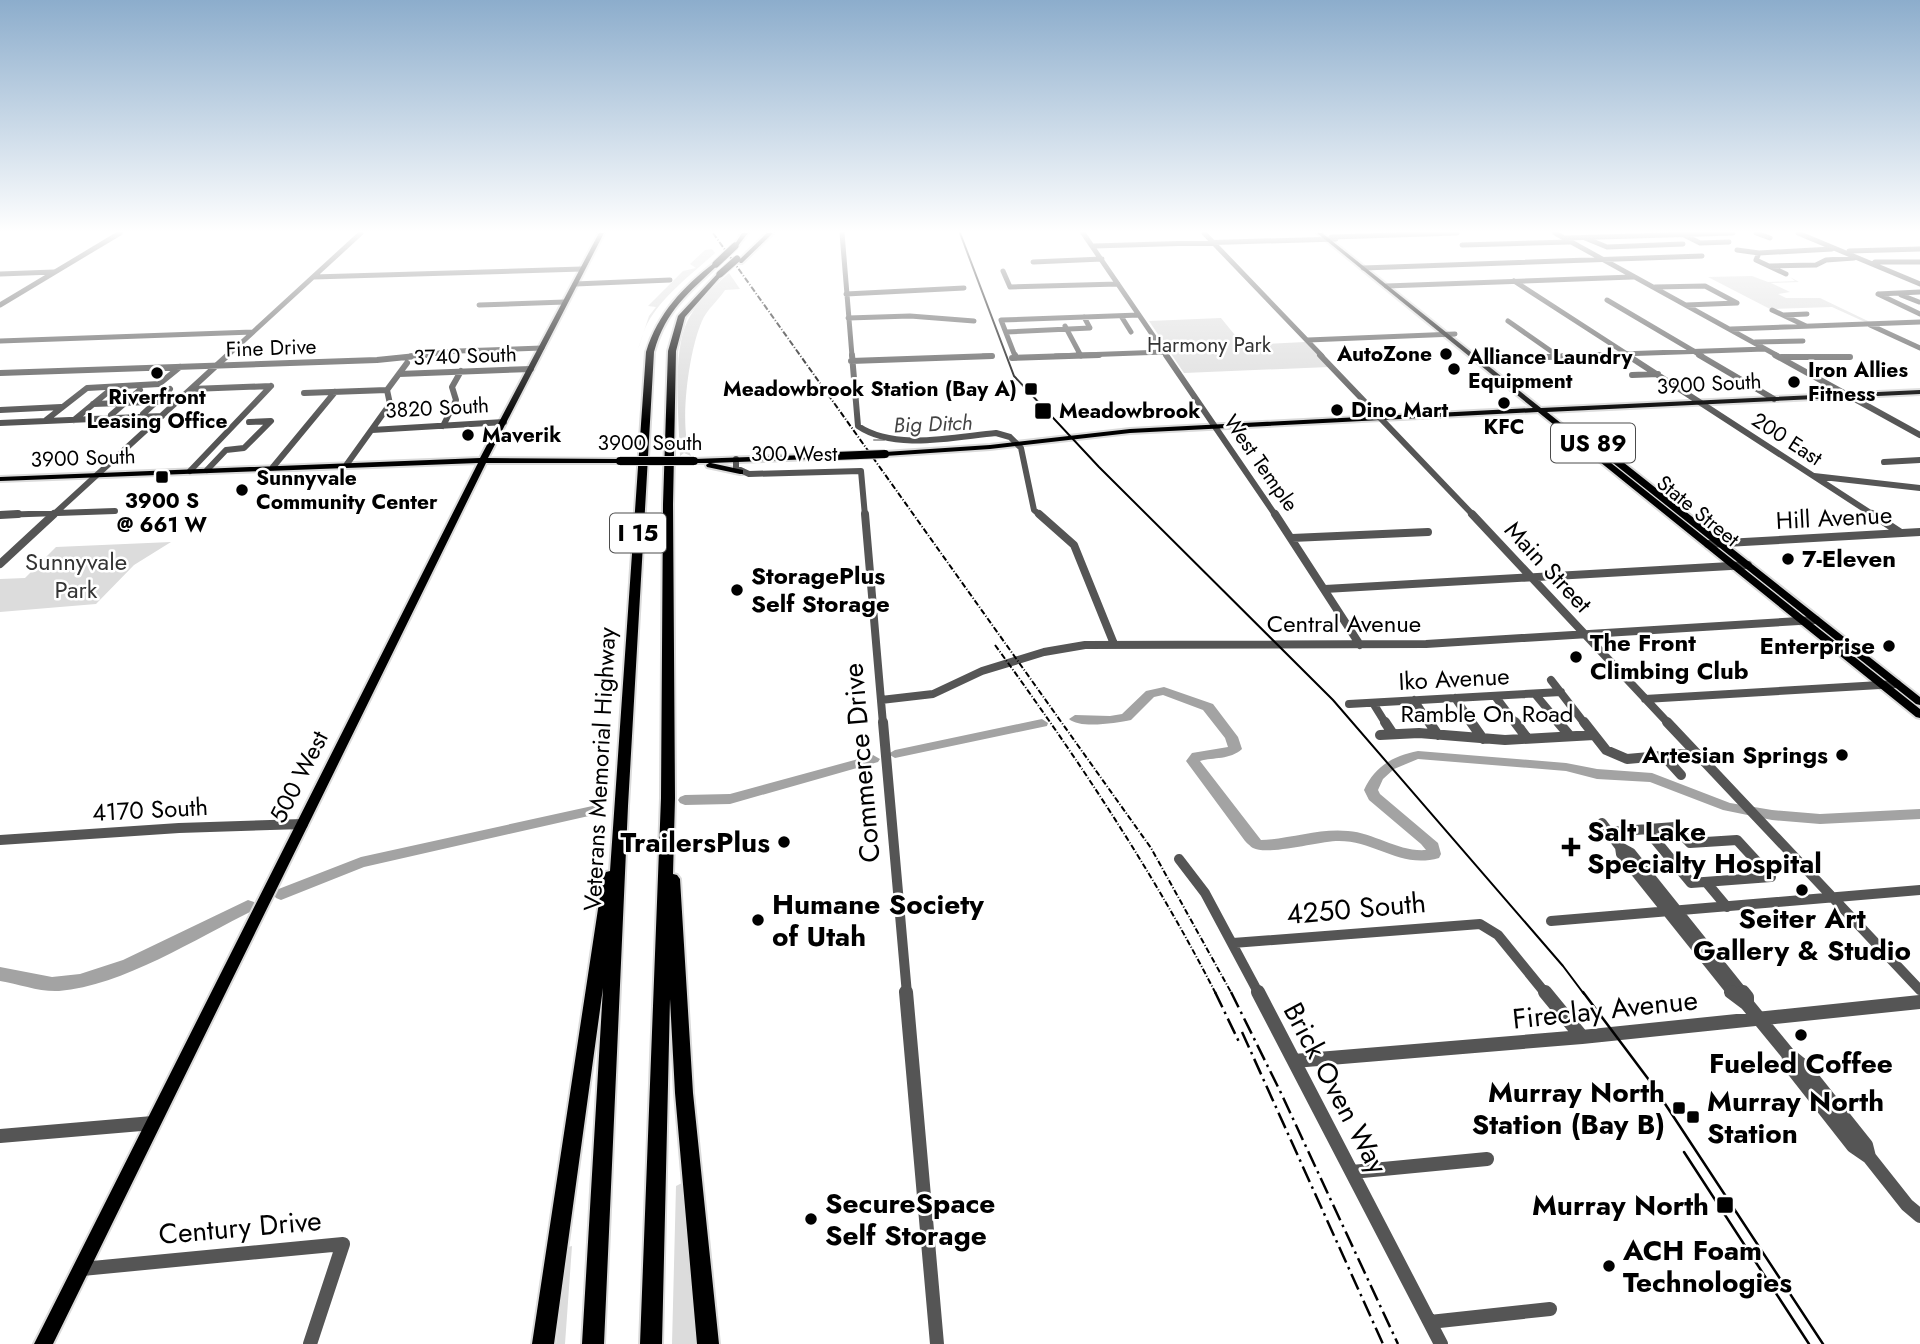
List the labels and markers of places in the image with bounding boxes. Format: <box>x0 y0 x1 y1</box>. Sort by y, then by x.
place label: AutoZone <box>1336 339 1432 369</box>
place label: Alliance Laundry Equipment <box>1467 342 1633 396</box>
marker: AutoZone <box>1438 346 1454 362</box>
place label: Iron Allies Fitness <box>1808 355 1908 409</box>
marker: Alliance Laundry Equipment <box>1446 361 1462 377</box>
marker: Riverfront Leasing Office <box>149 365 165 381</box>
place label: Meadowbrook Station (Bay A) <box>723 374 1017 404</box>
marker: Iron Allies Fitness <box>1786 374 1802 390</box>
marker: Meadowbrook Station (Bay A) <box>1023 381 1039 397</box>
place label: Riverfront Leasing Office <box>87 382 227 436</box>
place label: Dino Mart <box>1351 395 1449 425</box>
marker: KFC <box>1496 395 1512 411</box>
place label: Meadowbrook <box>1059 396 1200 426</box>
marker: Meadowbrook <box>1033 401 1053 421</box>
marker: Dino Mart <box>1329 402 1345 418</box>
place label: KFC <box>1483 412 1525 442</box>
place label: Maverik <box>482 420 561 450</box>
marker: Maverik <box>460 427 476 443</box>
place label: Sunnyvale Community Center <box>256 463 438 517</box>
marker: 3900 S @ 661 W <box>154 469 170 485</box>
marker: Sunnyvale Community Center <box>234 482 250 498</box>
place label: 3900 S @ 661 W <box>117 486 208 540</box>
place label: 7-Eleven <box>1802 541 1896 576</box>
marker: 7-Eleven <box>1780 551 1796 567</box>
place label: StoragePlus Self Storage <box>751 558 890 621</box>
marker: StoragePlus Self Storage <box>729 582 745 598</box>
place label: The Front Climbing Club <box>1590 625 1749 688</box>
place label: Enterprise <box>1759 628 1875 663</box>
marker: Enterprise <box>1881 638 1897 654</box>
marker: The Front Climbing Club <box>1568 649 1584 665</box>
place label: Artesian Springs <box>1641 737 1828 772</box>
marker: Artesian Springs <box>1834 747 1850 763</box>
place label: Salt Lake Specialty Hospital <box>1587 811 1822 884</box>
place label: TrailersPlus <box>620 822 770 863</box>
marker: TrailersPlus <box>776 834 792 850</box>
marker: Salt Lake Specialty Hospital <box>1561 837 1581 857</box>
marker: Seiter Art Gallery & Studio <box>1794 882 1810 898</box>
place label: Humane Society of Utah <box>772 884 984 957</box>
place label: Seiter Art Gallery & Studio <box>1693 898 1911 971</box>
marker: Humane Society of Utah <box>750 912 766 928</box>
marker: Fueled Coffee <box>1793 1027 1809 1043</box>
place label: Fueled Coffee <box>1709 1043 1893 1084</box>
place label: Murray North Station (Bay B) <box>1472 1072 1665 1145</box>
place label: Murray North Station <box>1707 1081 1884 1154</box>
marker: Murray North Station (Bay B) <box>1671 1100 1687 1116</box>
marker: Murray North Station <box>1685 1109 1701 1125</box>
place label: SecureSpace Self Storage <box>825 1183 995 1256</box>
place label: Murray North <box>1532 1185 1709 1226</box>
marker: Murray North <box>1715 1195 1735 1215</box>
marker: SecureSpace Self Storage <box>803 1211 819 1227</box>
place label: ACH Foam Technologies <box>1622 1230 1792 1303</box>
marker: ACH Foam Technologies <box>1601 1258 1617 1274</box>

